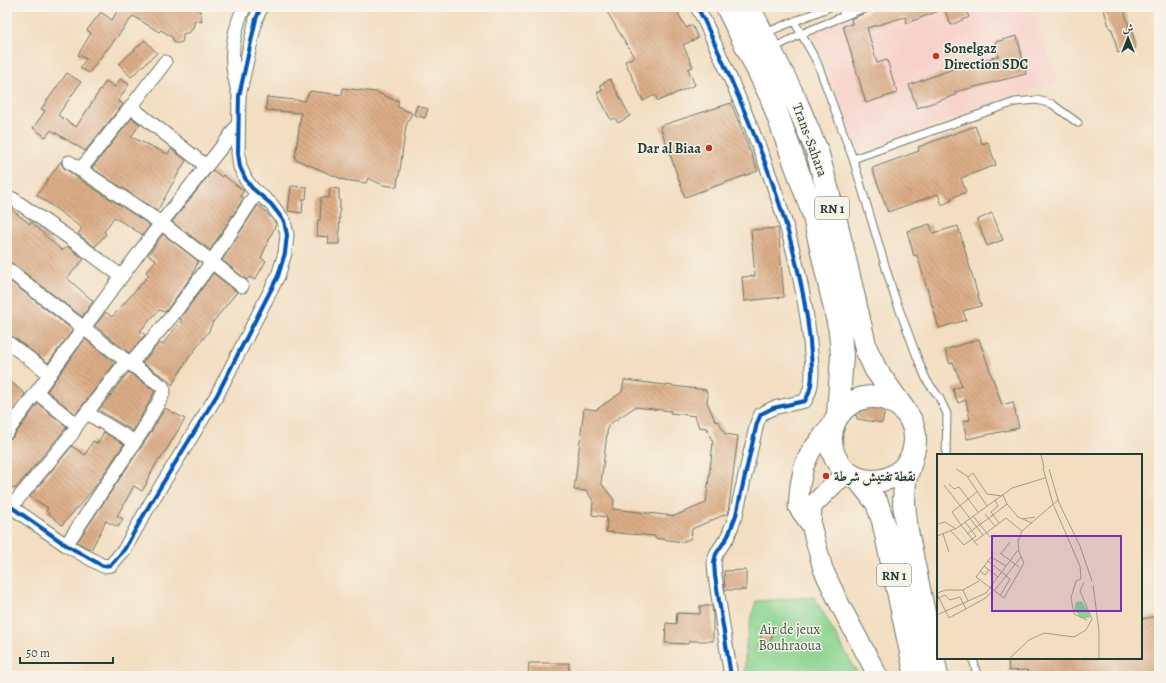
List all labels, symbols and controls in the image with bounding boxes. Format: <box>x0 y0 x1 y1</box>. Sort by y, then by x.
north arrow <box>1108 18 1148 58</box>
text: ش <box>1123 21 1134 36</box>
place label: Sonelgaz Direction SDC <box>944 39 1028 74</box>
marker: Sonelgaz Direction SDC <box>931 51 941 61</box>
street label: Trans-Sahara <box>788 101 832 180</box>
place label: Dar al Biaa <box>637 139 701 158</box>
marker: Dar al Biaa <box>704 143 714 153</box>
road number: RN 1 <box>815 197 849 219</box>
inset map <box>937 454 1142 659</box>
place label: نقطة تفتيش شرطة <box>834 467 916 486</box>
marker: نقطة تفتيش شرطة <box>821 471 831 481</box>
road number: RN 1 <box>877 564 911 586</box>
park label: Air de jeux Bouhraoua <box>758 620 822 655</box>
scale bar <box>20 639 113 665</box>
text: 50 m <box>26 645 50 661</box>

